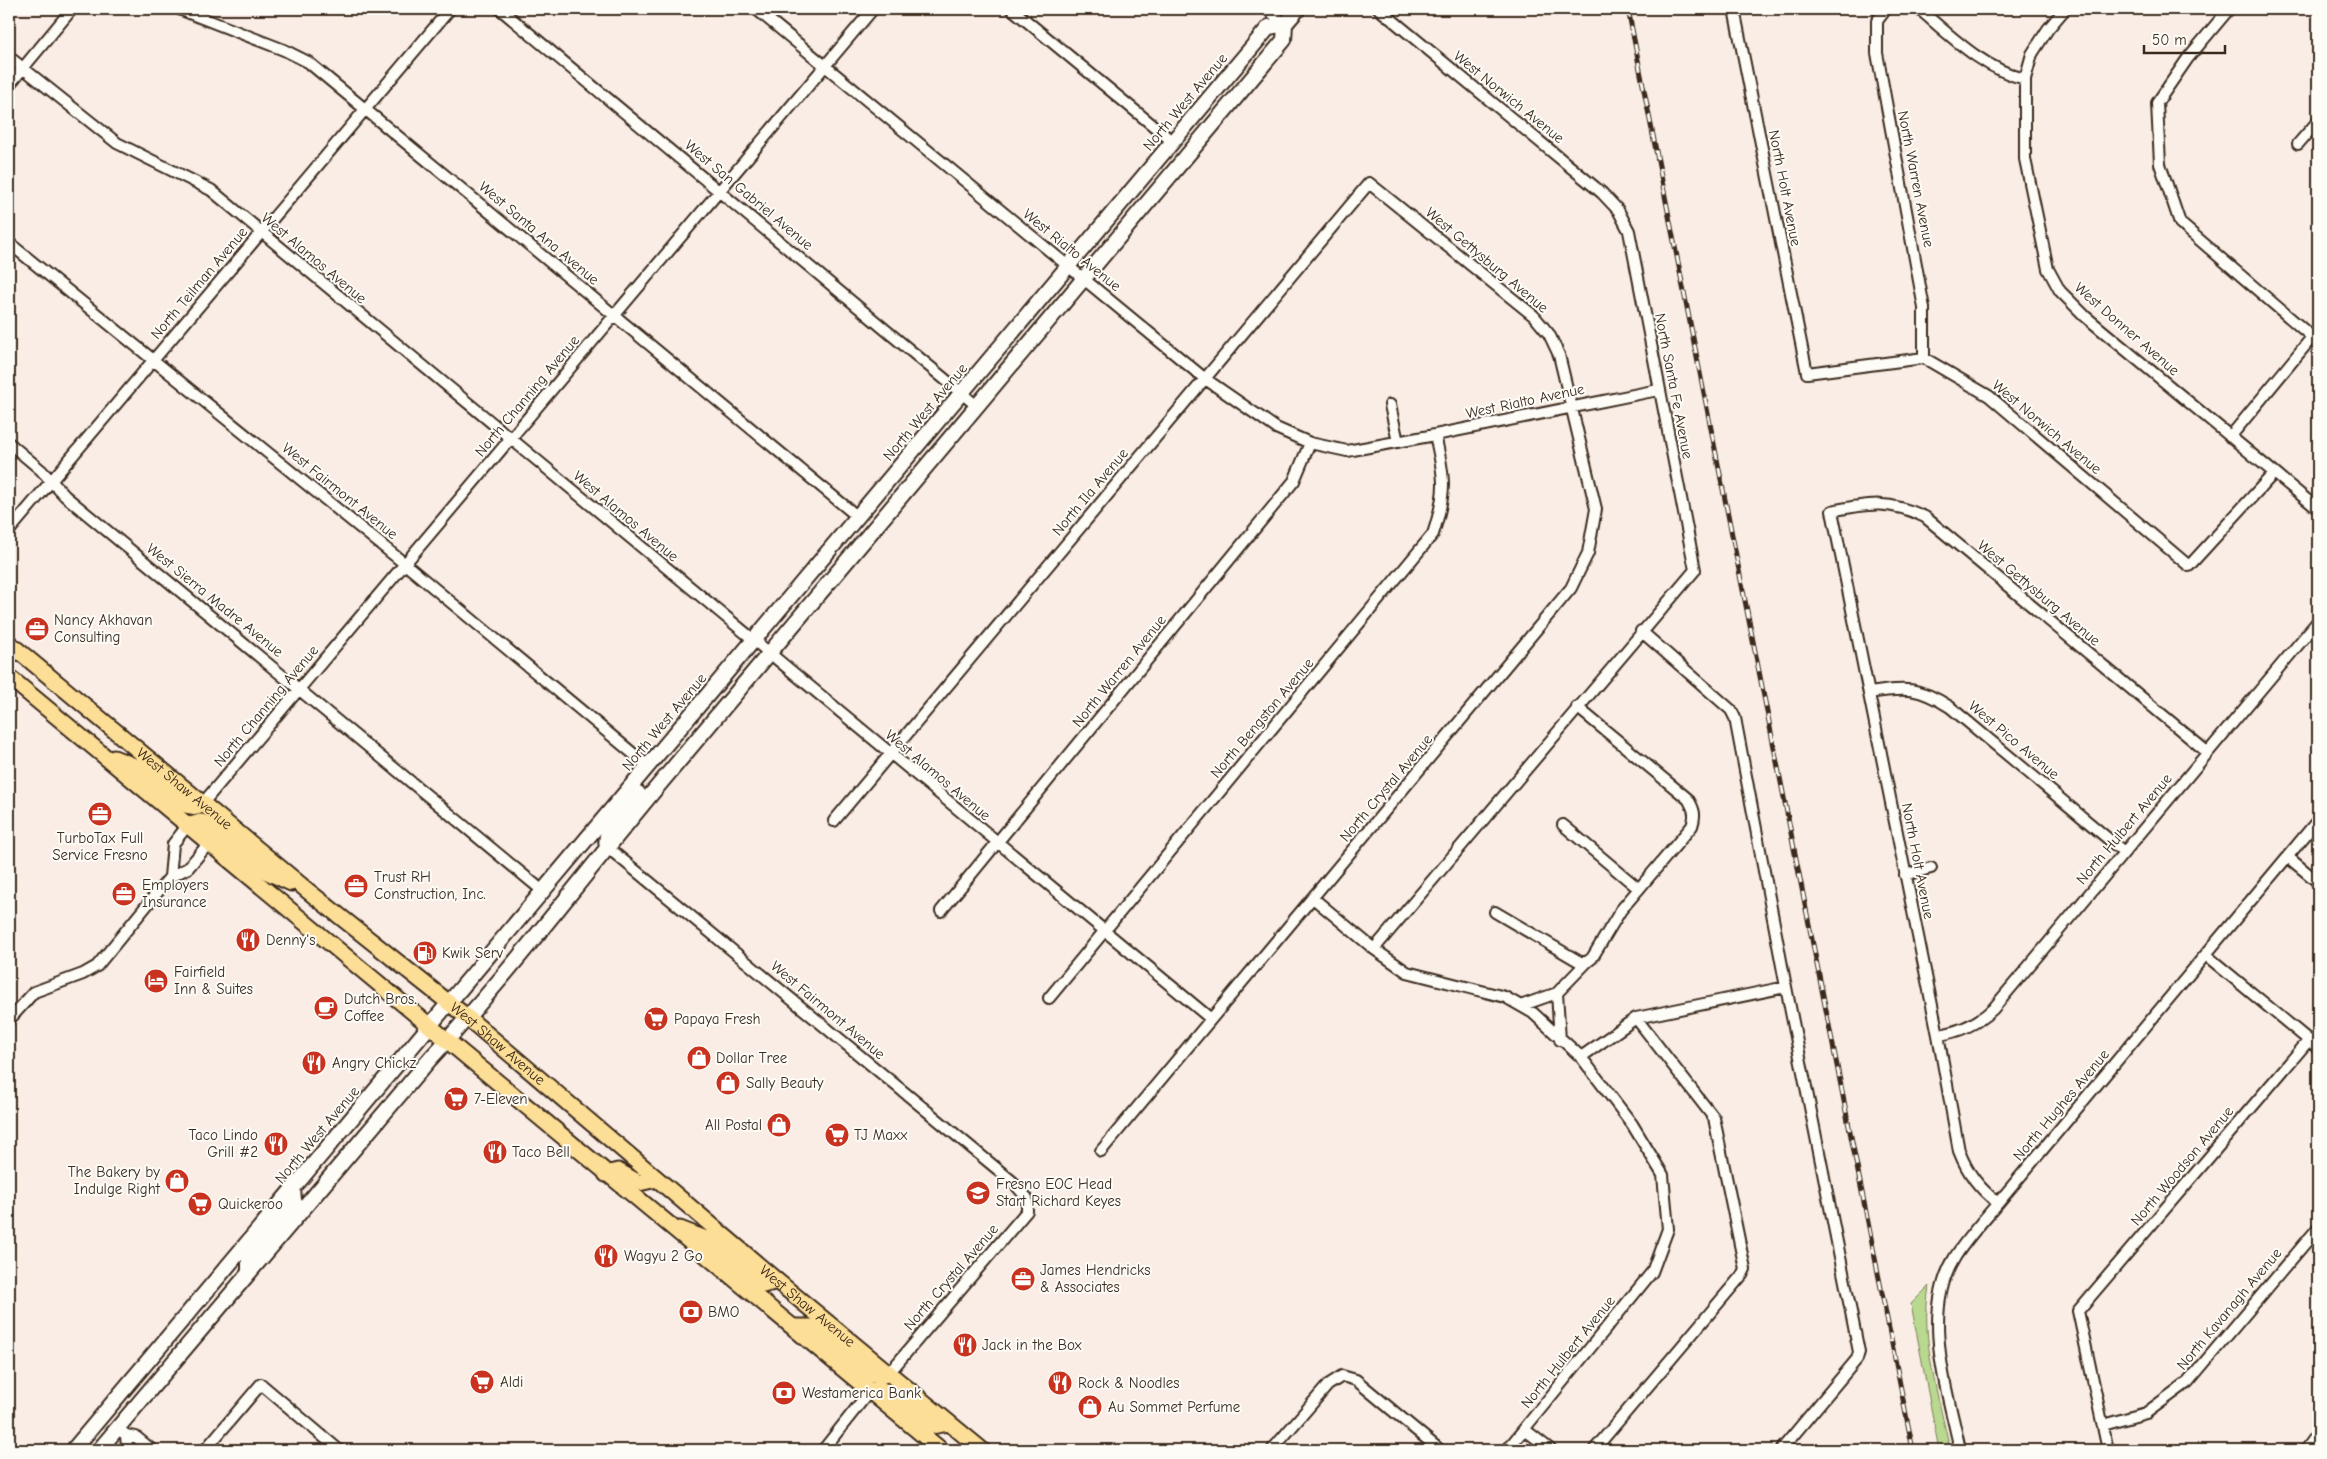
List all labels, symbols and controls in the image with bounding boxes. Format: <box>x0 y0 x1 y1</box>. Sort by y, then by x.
scale bar <box>2144 22 2226 54</box>
text: 50 m <box>2152 31 2187 49</box>
street label: West Norwich Avenue <box>1450 47 1568 147</box>
street label: North West Avenue <box>1139 49 1231 154</box>
street label: North Warren Avenue <box>1894 109 1938 249</box>
street label: North Holt Avenue <box>1765 128 1805 248</box>
street label: West San Gabriel Avenue <box>681 136 817 254</box>
street label: West Santa Ana Avenue <box>475 177 603 289</box>
street label: West Gettysburg Avenue <box>1422 203 1552 317</box>
street label: West Rialto Avenue <box>1019 205 1125 295</box>
street label: West Alamos Avenue <box>258 209 371 308</box>
street label: North Teilman Avenue <box>147 223 252 343</box>
street label: West Donner Avenue <box>2071 279 2184 380</box>
street label: North Santa Fe Avenue <box>1651 312 1697 461</box>
street label: North Channing Avenue <box>471 331 583 460</box>
street label: North West Avenue <box>879 359 971 464</box>
street label: West Norwich Avenue <box>1989 376 2106 478</box>
street label: West Rialto Avenue <box>1464 380 1586 422</box>
street label: West Fairmont Avenue <box>279 439 402 543</box>
street label: North Ila Avenue <box>1048 444 1132 539</box>
street label: West Alamos Avenue <box>570 467 683 566</box>
street label: West Gettysburg Avenue <box>1974 536 2104 650</box>
street label: West Sierra Madre Avenue <box>143 539 287 661</box>
place label: Nancy Akhavan Consulting <box>54 611 153 646</box>
street label: North Warren Avenue <box>1068 611 1170 731</box>
office icon: Nancy Akhavan Consulting <box>24 616 50 642</box>
street label: North Channing Avenue <box>210 641 322 770</box>
street label: North Bengston Avenue <box>1207 654 1318 782</box>
street label: North West Avenue <box>618 669 710 774</box>
street label: West Pico Avenue <box>1965 697 2063 783</box>
street label: West Alamos Avenue <box>882 726 995 825</box>
street label: North Crystal Avenue <box>1336 730 1437 845</box>
street label: West Shaw Avenue <box>133 744 236 834</box>
street label: North Hulbert Avenue <box>2072 769 2176 888</box>
office icon: TurboTax Full Service Fresno <box>87 801 113 827</box>
street label: North Holt Avenue <box>1898 801 1938 921</box>
place label: TurboTax Full Service Fresno <box>52 829 148 864</box>
place label: Trust RH Construction, Inc. <box>374 868 486 903</box>
office icon: Trust RH Construction, Inc. <box>343 873 369 899</box>
place label: Employers Insurance <box>142 876 209 911</box>
office icon: Employers Insurance <box>111 881 137 907</box>
restaurant icon: Denny's <box>235 927 261 953</box>
place label: Denny's <box>266 931 315 949</box>
fuel station icon: Kwik Serv <box>412 940 438 966</box>
place label: Kwik Serv <box>442 944 504 962</box>
street label: West Fairmont Avenue <box>767 957 889 1063</box>
place label: Fairfield Inn & Suites <box>174 963 253 998</box>
hotel icon: Fairfield Inn & Suites <box>143 968 169 994</box>
place label: Dutch Bros. Coffee <box>344 990 417 1025</box>
cafe icon: Dutch Bros. Coffee <box>313 995 339 1021</box>
street label: West Shaw Avenue <box>447 998 549 1089</box>
supermarket icon: Papaya Fresh <box>643 1006 669 1032</box>
place label: Papaya Fresh <box>674 1010 761 1028</box>
shop icon: Dollar Tree <box>686 1045 712 1071</box>
street label: North Hughes Avenue <box>2009 1045 2113 1164</box>
place label: Dollar Tree <box>716 1049 788 1067</box>
restaurant icon: Angry Chickz <box>301 1050 327 1076</box>
place label: Angry Chickz <box>332 1054 417 1072</box>
shop icon: Sally Beauty <box>715 1070 741 1096</box>
place label: Sally Beauty <box>746 1074 824 1092</box>
street label: North West Avenue <box>271 1082 363 1187</box>
supermarket icon: 7-Eleven <box>443 1086 469 1112</box>
place label: 7-Eleven <box>474 1090 528 1108</box>
street label: North Woodson Avenue <box>2127 1102 2238 1229</box>
shop icon: All Postal <box>766 1112 792 1138</box>
place label: All Postal <box>705 1116 762 1134</box>
supermarket icon: TJ Maxx <box>824 1122 850 1148</box>
place label: Taco Lindo Grill #2 <box>189 1126 258 1161</box>
place label: TJ Maxx <box>854 1126 908 1144</box>
restaurant icon: Taco Lindo Grill #2 <box>263 1131 289 1157</box>
restaurant icon: Taco Bell <box>482 1139 508 1165</box>
place label: Taco Bell <box>512 1143 570 1161</box>
place label: The Bakery by Indulge Right <box>68 1163 161 1198</box>
shop icon: The Bakery by Indulge Right <box>164 1168 190 1194</box>
place label: Fresno EOC Head Start Richard Keyes <box>996 1175 1121 1210</box>
school or university icon: Fresno EOC Head Start Richard Keyes <box>965 1180 991 1206</box>
supermarket icon: Quickeroo <box>187 1191 213 1217</box>
place label: Quickeroo <box>218 1195 283 1213</box>
street label: North Crystal Avenue <box>900 1220 1002 1334</box>
restaurant icon: Wagyu 2 Go <box>593 1243 619 1269</box>
street label: North Kavanagh Avenue <box>2173 1244 2286 1374</box>
place label: Wagyu 2 Go <box>624 1247 703 1265</box>
street label: West Shaw Avenue <box>756 1261 859 1351</box>
place label: James Hendricks & Associates <box>1040 1261 1150 1296</box>
office icon: James Hendricks & Associates <box>1010 1266 1036 1292</box>
street label: North Hulbert Avenue <box>1517 1292 1619 1412</box>
bank icon: BMO <box>678 1299 704 1325</box>
place label: BMO <box>708 1303 739 1321</box>
restaurant icon: Jack in the Box <box>952 1332 978 1358</box>
place label: Jack in the Box <box>982 1336 1083 1354</box>
supermarket icon: Aldi <box>469 1369 495 1395</box>
restaurant icon: Rock & Noodles <box>1047 1370 1073 1396</box>
place label: Aldi <box>500 1373 523 1391</box>
place label: Rock & Noodles <box>1078 1374 1180 1392</box>
bank icon: Westamerica Bank <box>771 1380 797 1406</box>
place label: Westamerica Bank <box>802 1384 922 1402</box>
shop icon: Au Sommet Perfume <box>1077 1394 1103 1420</box>
place label: Au Sommet Perfume <box>1108 1398 1241 1416</box>

